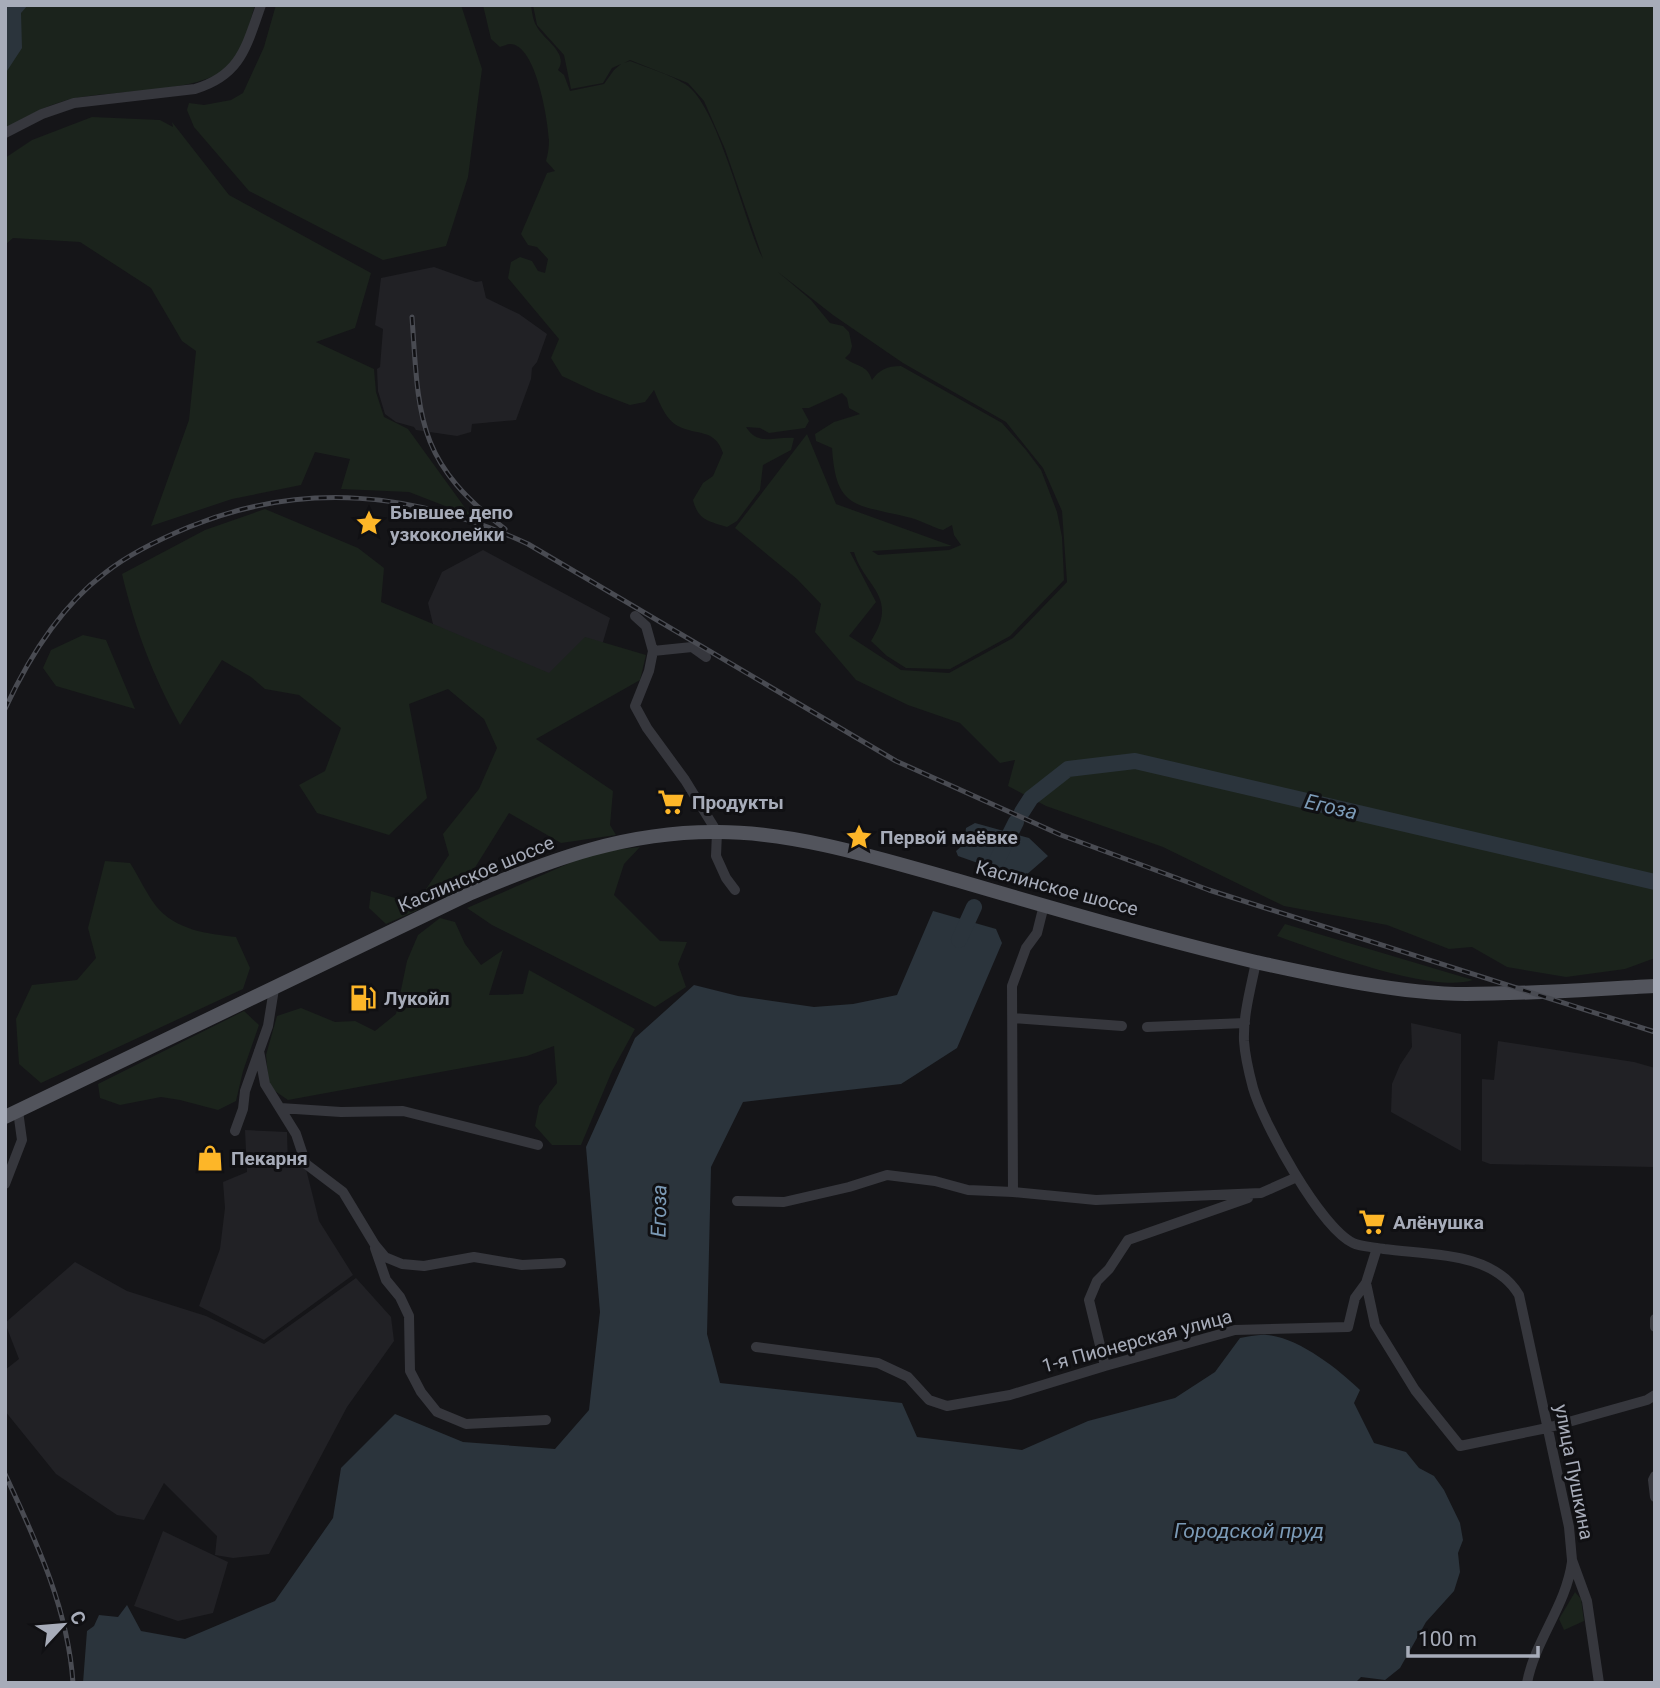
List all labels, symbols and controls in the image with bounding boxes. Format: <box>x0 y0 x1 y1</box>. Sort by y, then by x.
place label: Бывшее депо узкоколейки <box>390 501 513 546</box>
place icon: Бывшее депо узкоколейки <box>354 508 384 538</box>
supermarket icon: Продукты <box>656 787 686 817</box>
water label: Егоза <box>1302 789 1360 825</box>
place label: Продукты <box>692 791 784 814</box>
place icon: Первой маёвке <box>844 822 874 852</box>
place label: Первой маёвке <box>880 826 1018 849</box>
street label: Каслинское шоссе <box>395 831 557 917</box>
street label: Каслинское шоссе <box>973 855 1141 921</box>
fuel station icon: Лукойл <box>348 983 378 1013</box>
place label: Лукойл <box>384 987 450 1010</box>
shop icon: Пекарня <box>195 1143 225 1173</box>
place label: Пекарня <box>231 1147 308 1170</box>
water label: Егоза <box>647 1184 671 1238</box>
supermarket icon: Алёнушка <box>1357 1207 1387 1237</box>
place label: Алёнушка <box>1393 1211 1484 1234</box>
street label: 1-я Пионерская улица <box>1039 1305 1235 1377</box>
street label: улица Пушкина <box>1550 1402 1598 1542</box>
water label: Городской пруд <box>1174 1519 1324 1543</box>
north arrow <box>28 1590 98 1660</box>
text: С <box>65 1607 91 1628</box>
scale bar <box>1408 1614 1538 1658</box>
text: 100 m <box>1418 1627 1477 1651</box>

